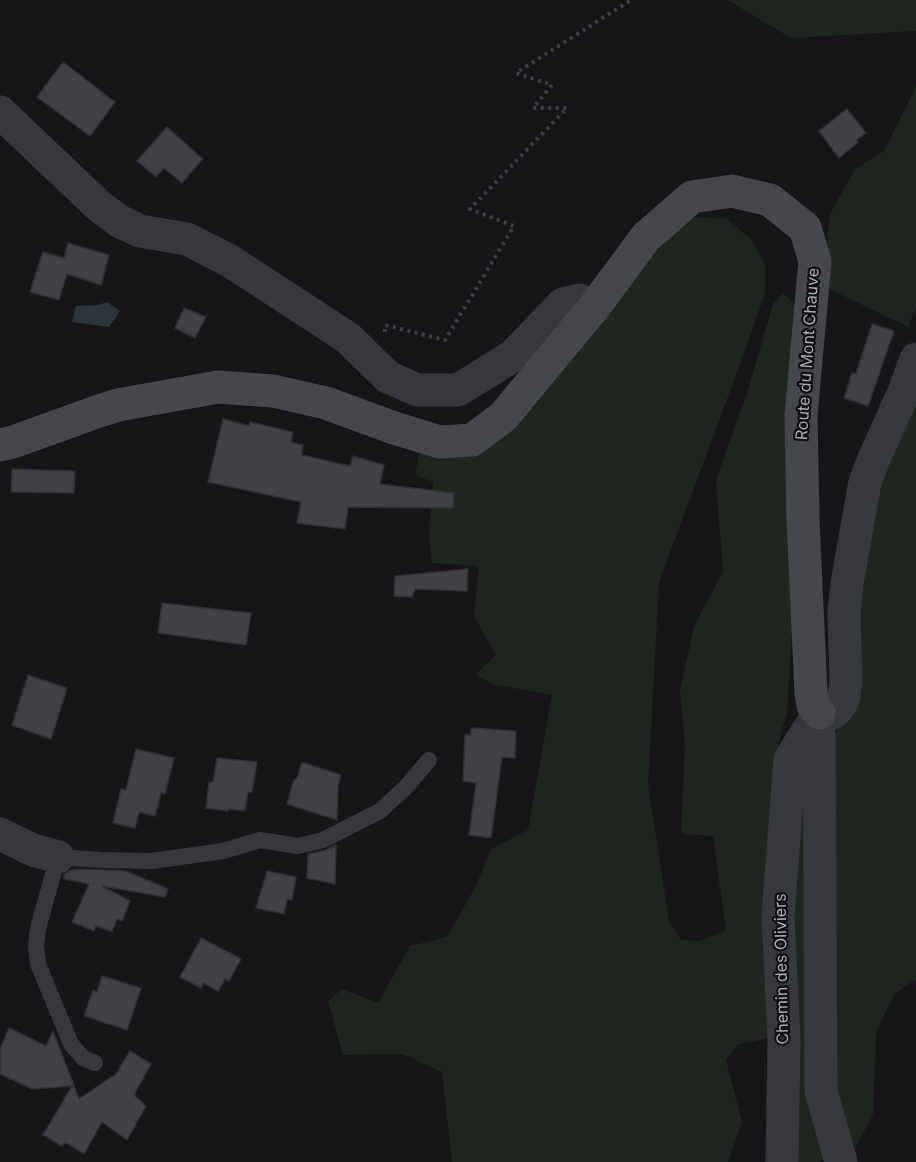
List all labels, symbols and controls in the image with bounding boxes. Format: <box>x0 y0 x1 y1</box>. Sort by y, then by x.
street label: Route du Mont Chauve <box>792 267 824 441</box>
street label: Chemin des Oliviers <box>771 893 793 1045</box>

